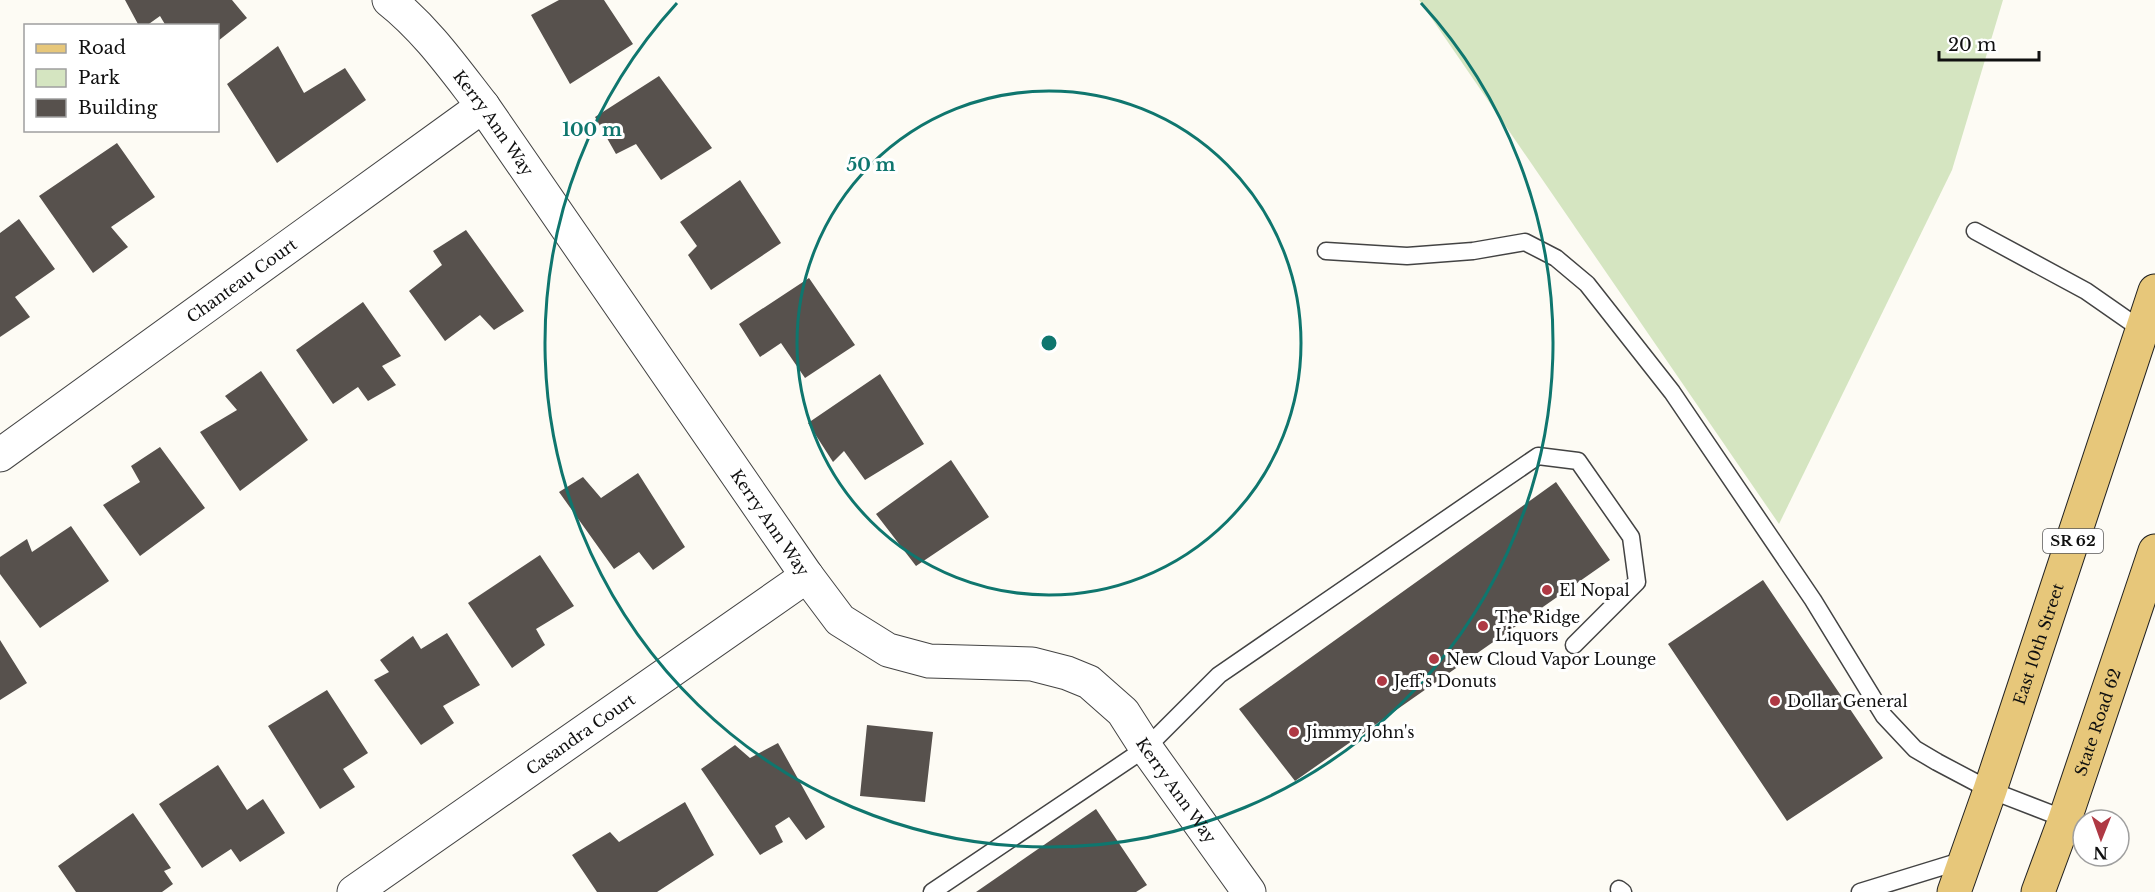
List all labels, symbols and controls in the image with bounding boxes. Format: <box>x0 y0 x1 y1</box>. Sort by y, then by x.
legend <box>24 24 219 132</box>
scale bar <box>1939 24 2040 62</box>
text: 20 m <box>1948 34 1996 56</box>
text: Road <box>78 37 126 59</box>
street label: Kerry Ann Way <box>449 66 538 180</box>
text: Park <box>78 67 120 89</box>
text: Building <box>78 97 157 119</box>
text: 100 m <box>562 119 622 141</box>
text: 50 m <box>847 154 896 176</box>
street label: Chanteau Court <box>183 234 300 327</box>
centre of rings <box>1039 333 1059 353</box>
street label: Kerry Ann Way <box>727 465 814 580</box>
road number: SR 62 <box>2043 529 2103 553</box>
place label: El Nopal <box>1559 580 1630 600</box>
street label: East 10th Street <box>2009 581 2068 707</box>
marker: El Nopal <box>1540 583 1554 597</box>
place label: The Ridge Liquors <box>1495 607 1580 645</box>
marker: The Ridge Liquors <box>1476 619 1490 633</box>
place label: New Cloud Vapor Lounge <box>1446 649 1656 669</box>
marker: New Cloud Vapor Lounge <box>1427 652 1441 666</box>
street label: State Road 62 <box>2070 666 2125 779</box>
place label: Jeff's Donuts <box>1392 671 1497 691</box>
marker: Jeff's Donuts <box>1375 674 1389 688</box>
street label: Casandra Court <box>522 689 639 779</box>
place label: Dollar General <box>1787 691 1908 711</box>
marker: Dollar General <box>1768 694 1782 708</box>
place label: Jimmy John's <box>1304 722 1414 742</box>
marker: Jimmy John's <box>1287 725 1301 739</box>
street label: Kerry Ann Way <box>1132 734 1221 848</box>
north arrow <box>2071 808 2131 868</box>
text: N <box>2093 843 2108 863</box>

